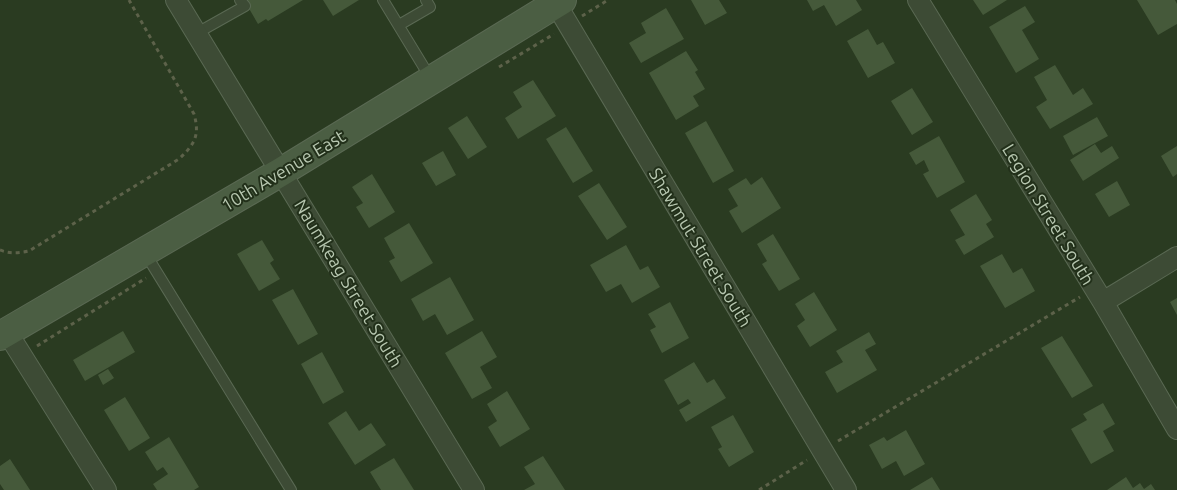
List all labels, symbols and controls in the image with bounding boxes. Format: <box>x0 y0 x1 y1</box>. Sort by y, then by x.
street label: 10th Avenue East <box>218 125 348 215</box>
street label: Legion Street South <box>999 140 1099 288</box>
street label: Shawmut Street South <box>646 164 756 330</box>
street label: Naumkeag Street South <box>291 195 407 371</box>

